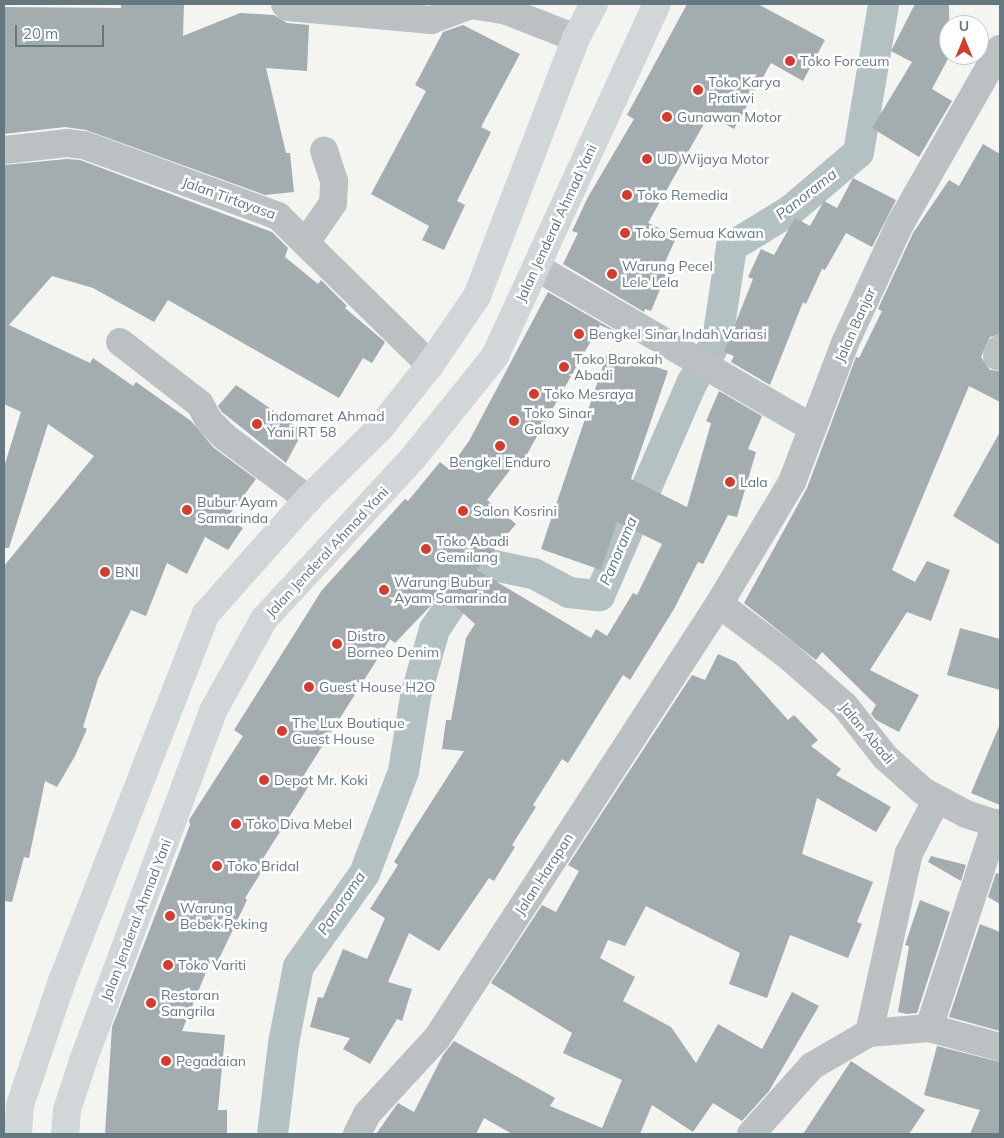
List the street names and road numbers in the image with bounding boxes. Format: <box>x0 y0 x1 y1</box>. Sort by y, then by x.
street label: Jalan Jenderal Ahmad Yani <box>512 141 600 305</box>
street label: Jalan Tirtayasa <box>180 173 278 223</box>
street label: Jalan Banjar <box>831 285 879 365</box>
street label: Jalan Jenderal Ahmad Yani <box>262 483 392 621</box>
street label: Jalan Abadi <box>836 699 898 767</box>
street label: Jalan Harapan <box>511 830 577 918</box>
street label: Jalan Jenderal Ahmad Yani <box>97 837 175 1003</box>

